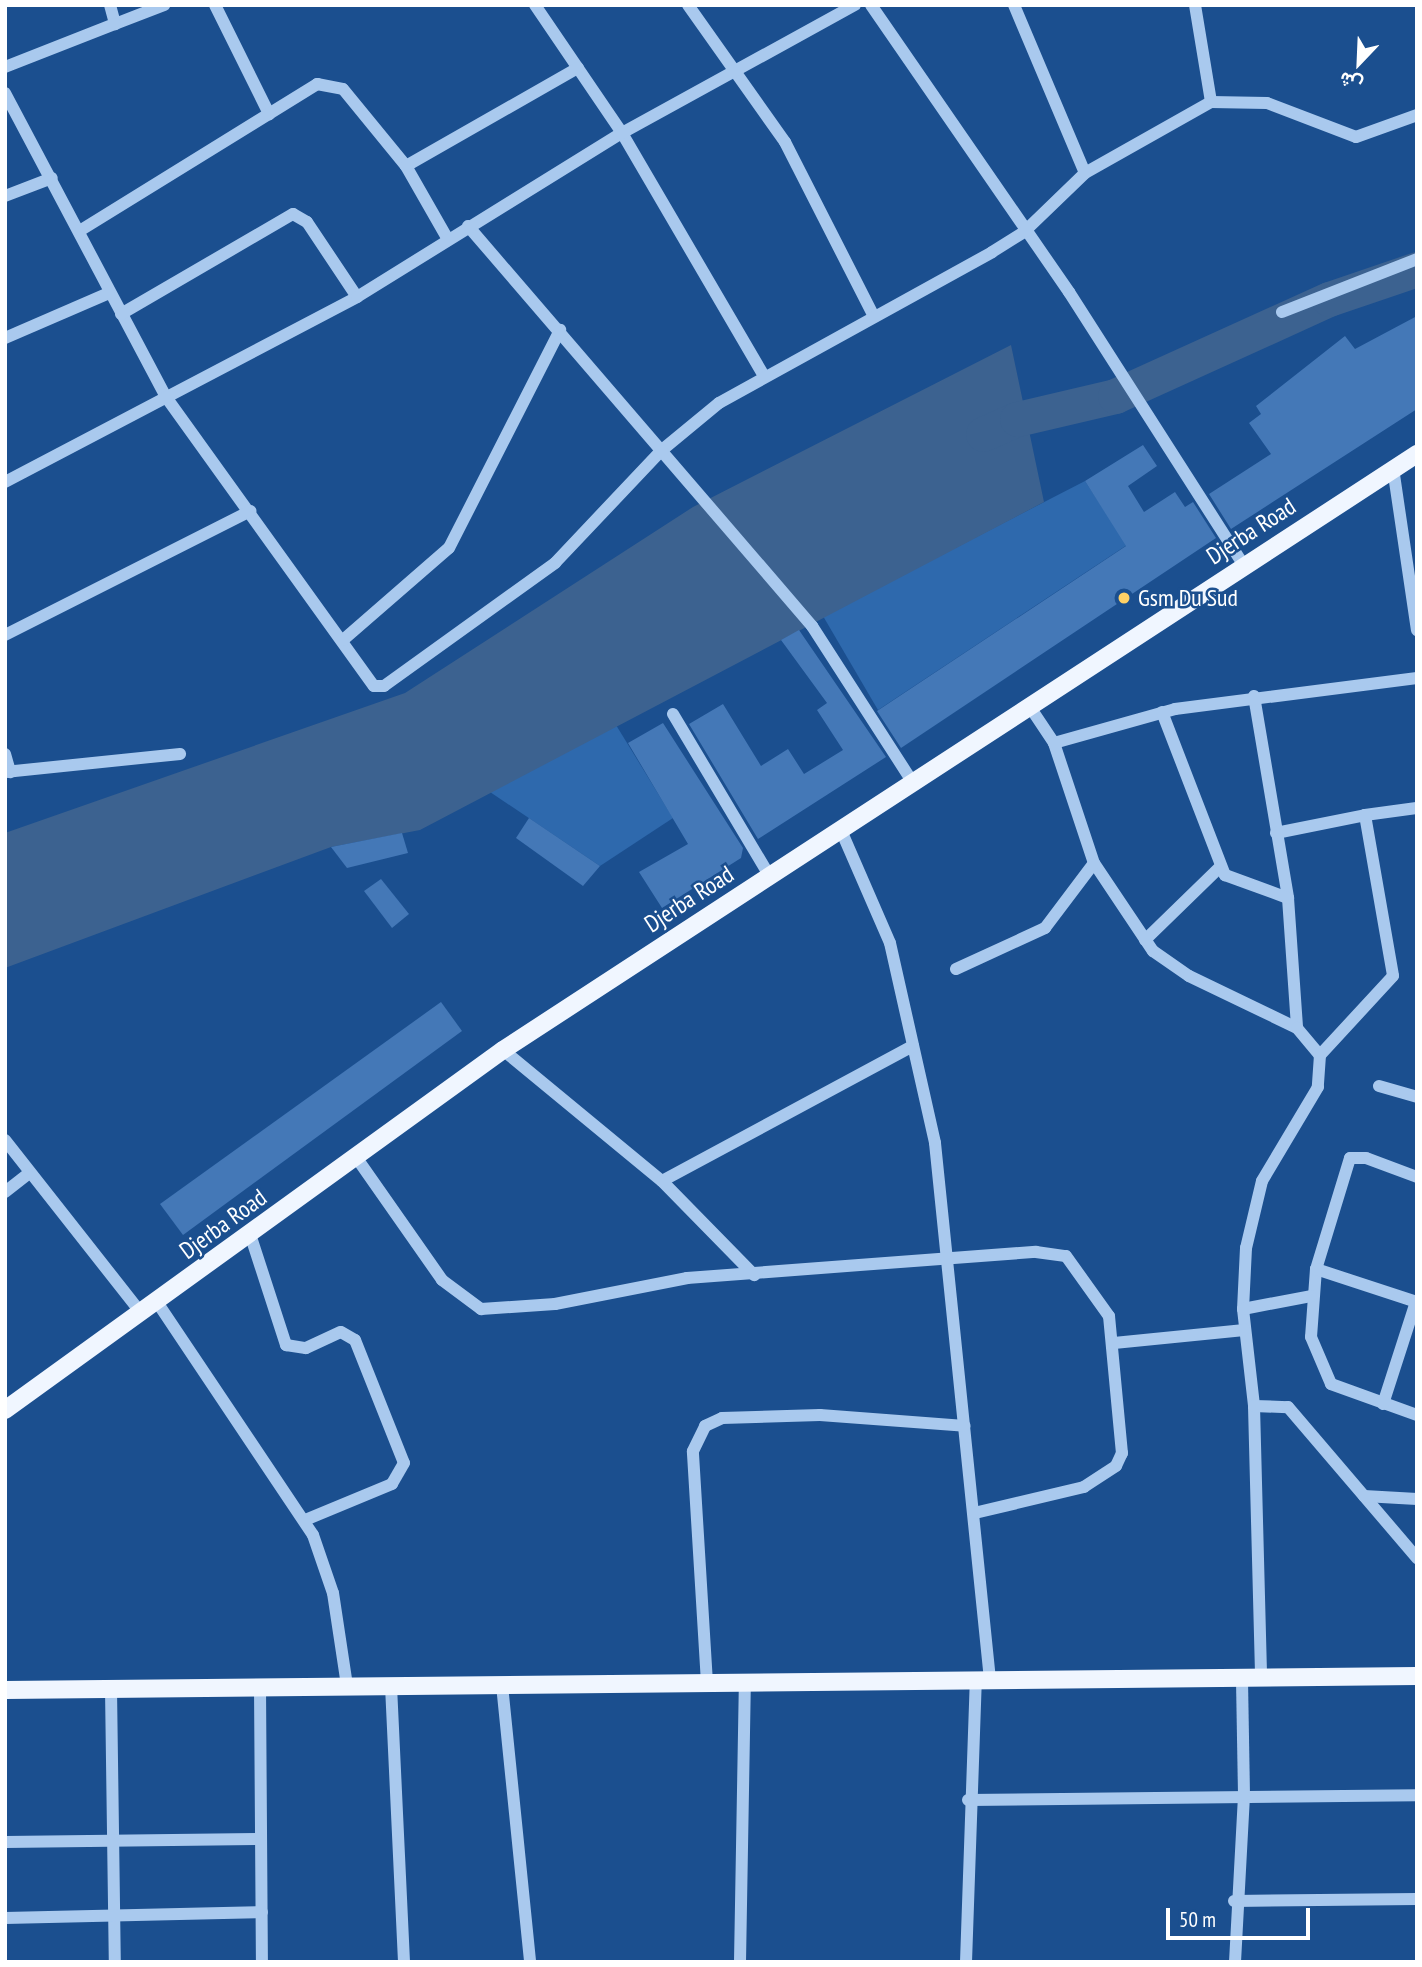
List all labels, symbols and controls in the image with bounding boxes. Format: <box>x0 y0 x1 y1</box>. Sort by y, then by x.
north arrow <box>1324 28 1394 98</box>
text: ش <box>1336 67 1366 98</box>
street label: Djerba Road <box>1201 492 1301 570</box>
place label: Gsm Du Sud <box>1138 584 1238 612</box>
marker: Gsm Du Sud <box>1116 590 1132 606</box>
street label: Djerba Road <box>639 860 739 938</box>
street label: Djerba Road <box>174 1183 272 1265</box>
scale bar <box>1170 1894 1314 1938</box>
text: 50 m <box>1179 1906 1216 1933</box>

